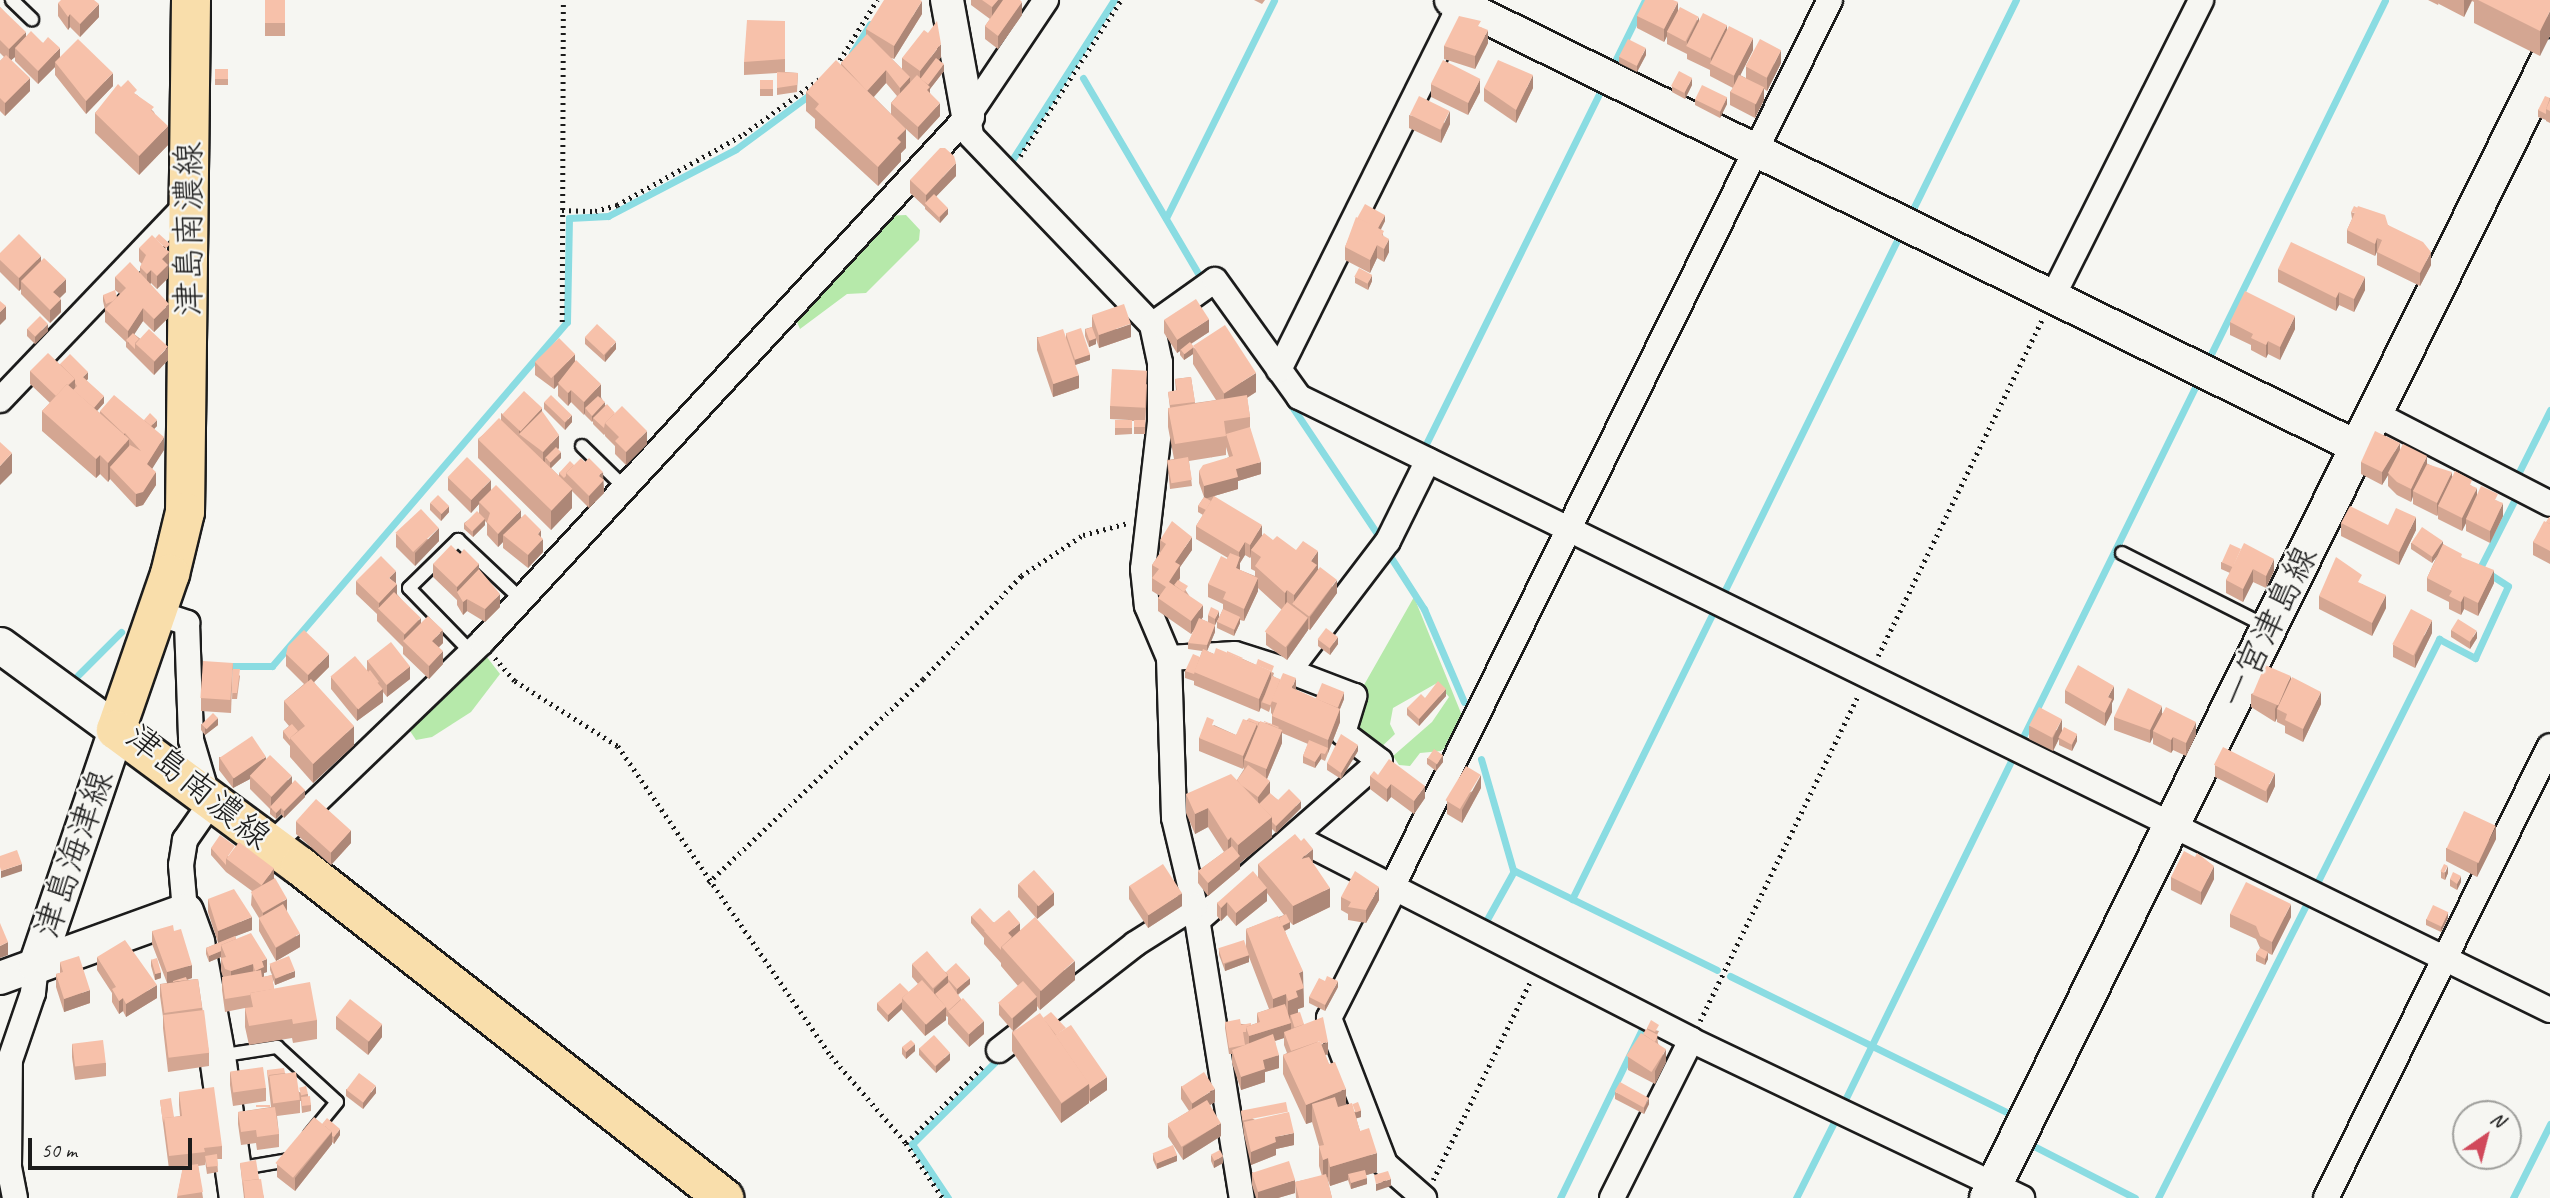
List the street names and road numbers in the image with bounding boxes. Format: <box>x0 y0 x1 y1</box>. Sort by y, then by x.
street label: 津島南濃線 <box>168 142 210 316</box>
street label: 一宮津島線 <box>2212 539 2326 715</box>
street label: 津島南濃線 <box>117 716 279 858</box>
street label: 津島海津線 <box>26 764 122 944</box>

